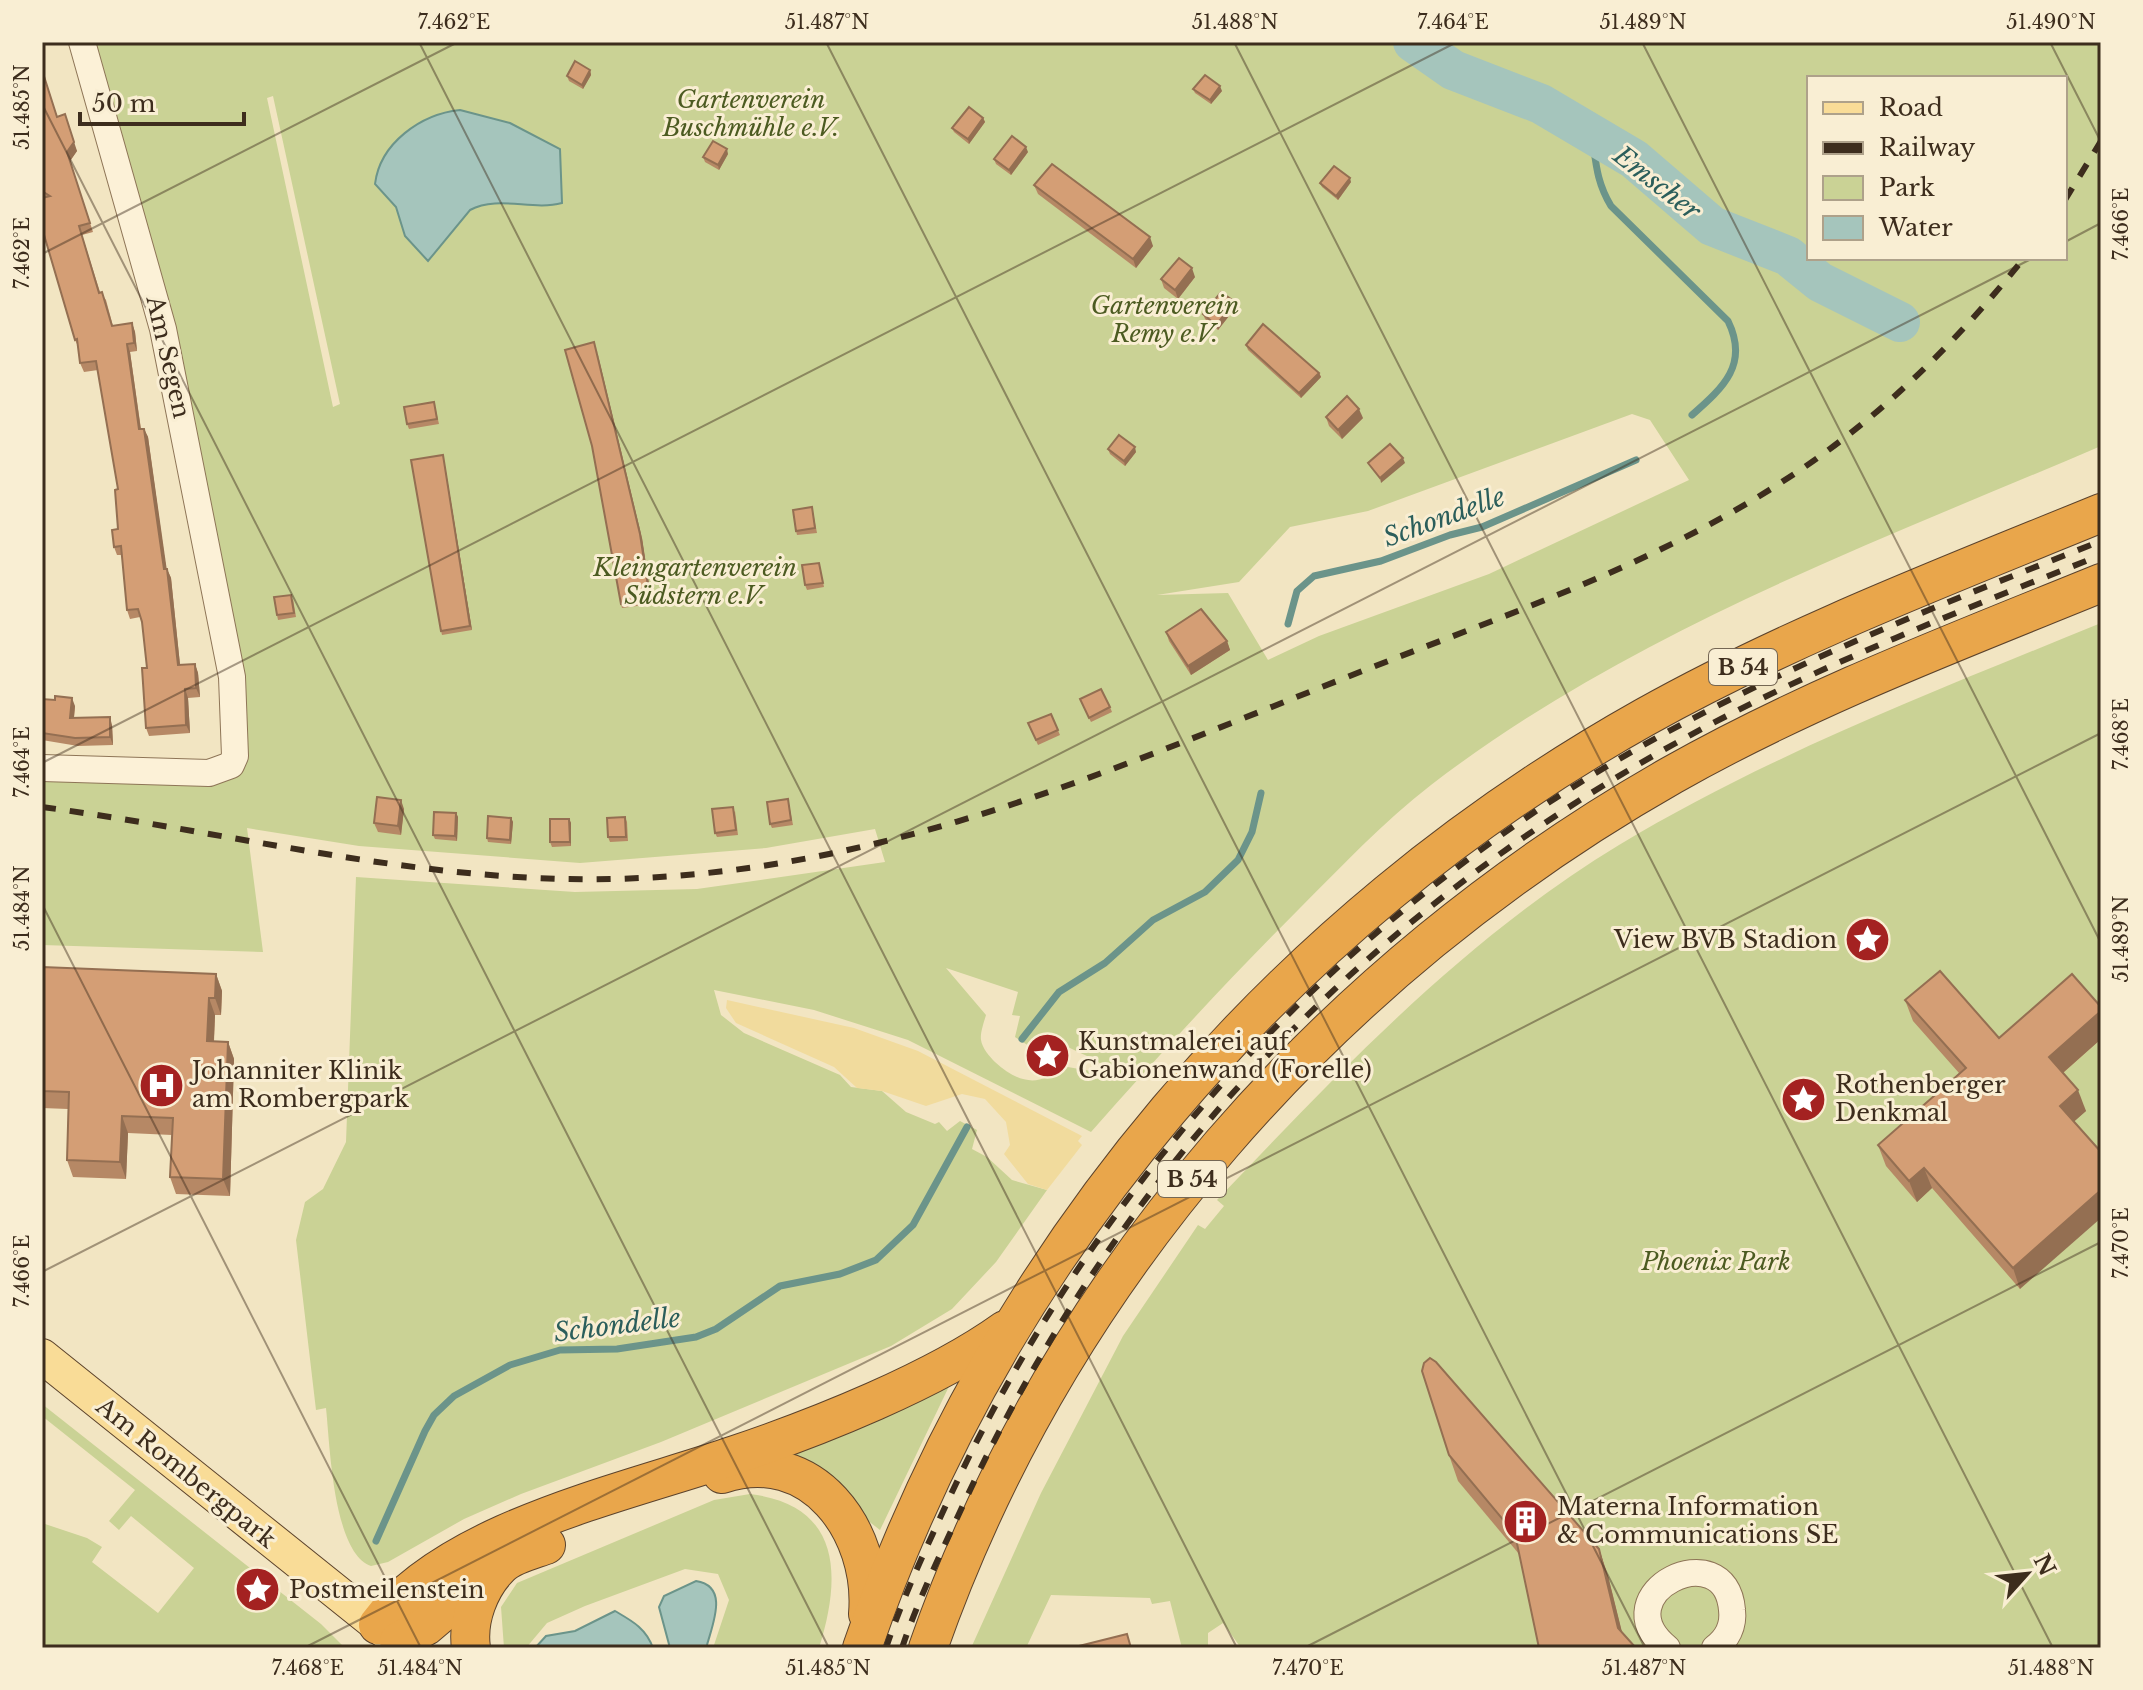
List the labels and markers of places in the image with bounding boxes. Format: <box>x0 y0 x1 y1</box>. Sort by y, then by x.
place icon: View BVB Stadion <box>1844 916 1892 964</box>
place label: View BVB Stadion <box>1613 925 1837 954</box>
place label: Kunstmalerei auf Gabionenwand (Forelle) <box>1078 1027 1372 1084</box>
place icon: Kunstmalerei auf Gabionenwand (Forelle) <box>1023 1032 1071 1080</box>
place label: Johanniter Klinik am Rombergpark <box>189 1056 409 1113</box>
hospital icon: Johanniter Klinik am Rombergpark <box>137 1061 185 1109</box>
place label: Rothenberger Denkmal <box>1835 1070 2006 1127</box>
place icon: Rothenberger Denkmal <box>1780 1075 1828 1123</box>
place label: Materna Information & Communications SE <box>1557 1492 1839 1549</box>
building icon: Materna Information & Communications SE <box>1502 1497 1550 1545</box>
place icon: Postmeilenstein <box>234 1566 282 1614</box>
place label: Postmeilenstein <box>289 1575 485 1604</box>

